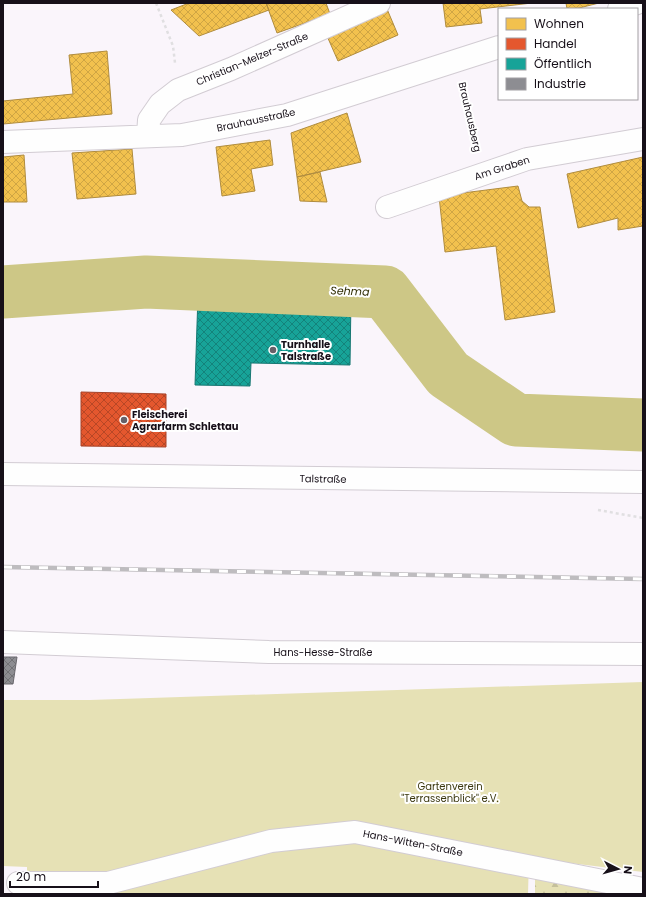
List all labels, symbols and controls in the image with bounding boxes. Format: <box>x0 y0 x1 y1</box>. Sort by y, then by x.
legend <box>498 8 638 100</box>
text: Wohnen <box>534 15 584 32</box>
street label: Christian-Melzer-Straße <box>194 29 310 89</box>
text: Handel <box>534 35 577 52</box>
text: Öffentlich <box>534 55 592 72</box>
text: Industrie <box>534 75 586 92</box>
street label: Brauhausberg <box>455 81 485 153</box>
street label: Brauhausstraße <box>215 104 297 136</box>
street label: Am Graben <box>472 152 532 184</box>
water label: Sehma <box>330 282 370 300</box>
place label: Turnhalle Talstraße <box>281 337 331 364</box>
marker: Turnhalle Talstraße <box>268 345 278 355</box>
place label: Fleischerei Agrarfarm Schlettau <box>132 407 239 434</box>
marker: Fleischerei Agrarfarm Schlettau <box>119 415 129 425</box>
street label: Talstraße <box>299 471 347 487</box>
street label: Hans-Hesse-Straße <box>273 645 373 660</box>
park label: Gartenverein "Terrassenblick" e.V. <box>401 779 499 806</box>
street label: Hans-Witten-Straße <box>362 826 464 860</box>
north arrow <box>598 849 638 889</box>
scale bar <box>10 863 98 889</box>
text: N <box>620 865 636 875</box>
text: 20 m <box>16 868 46 885</box>

